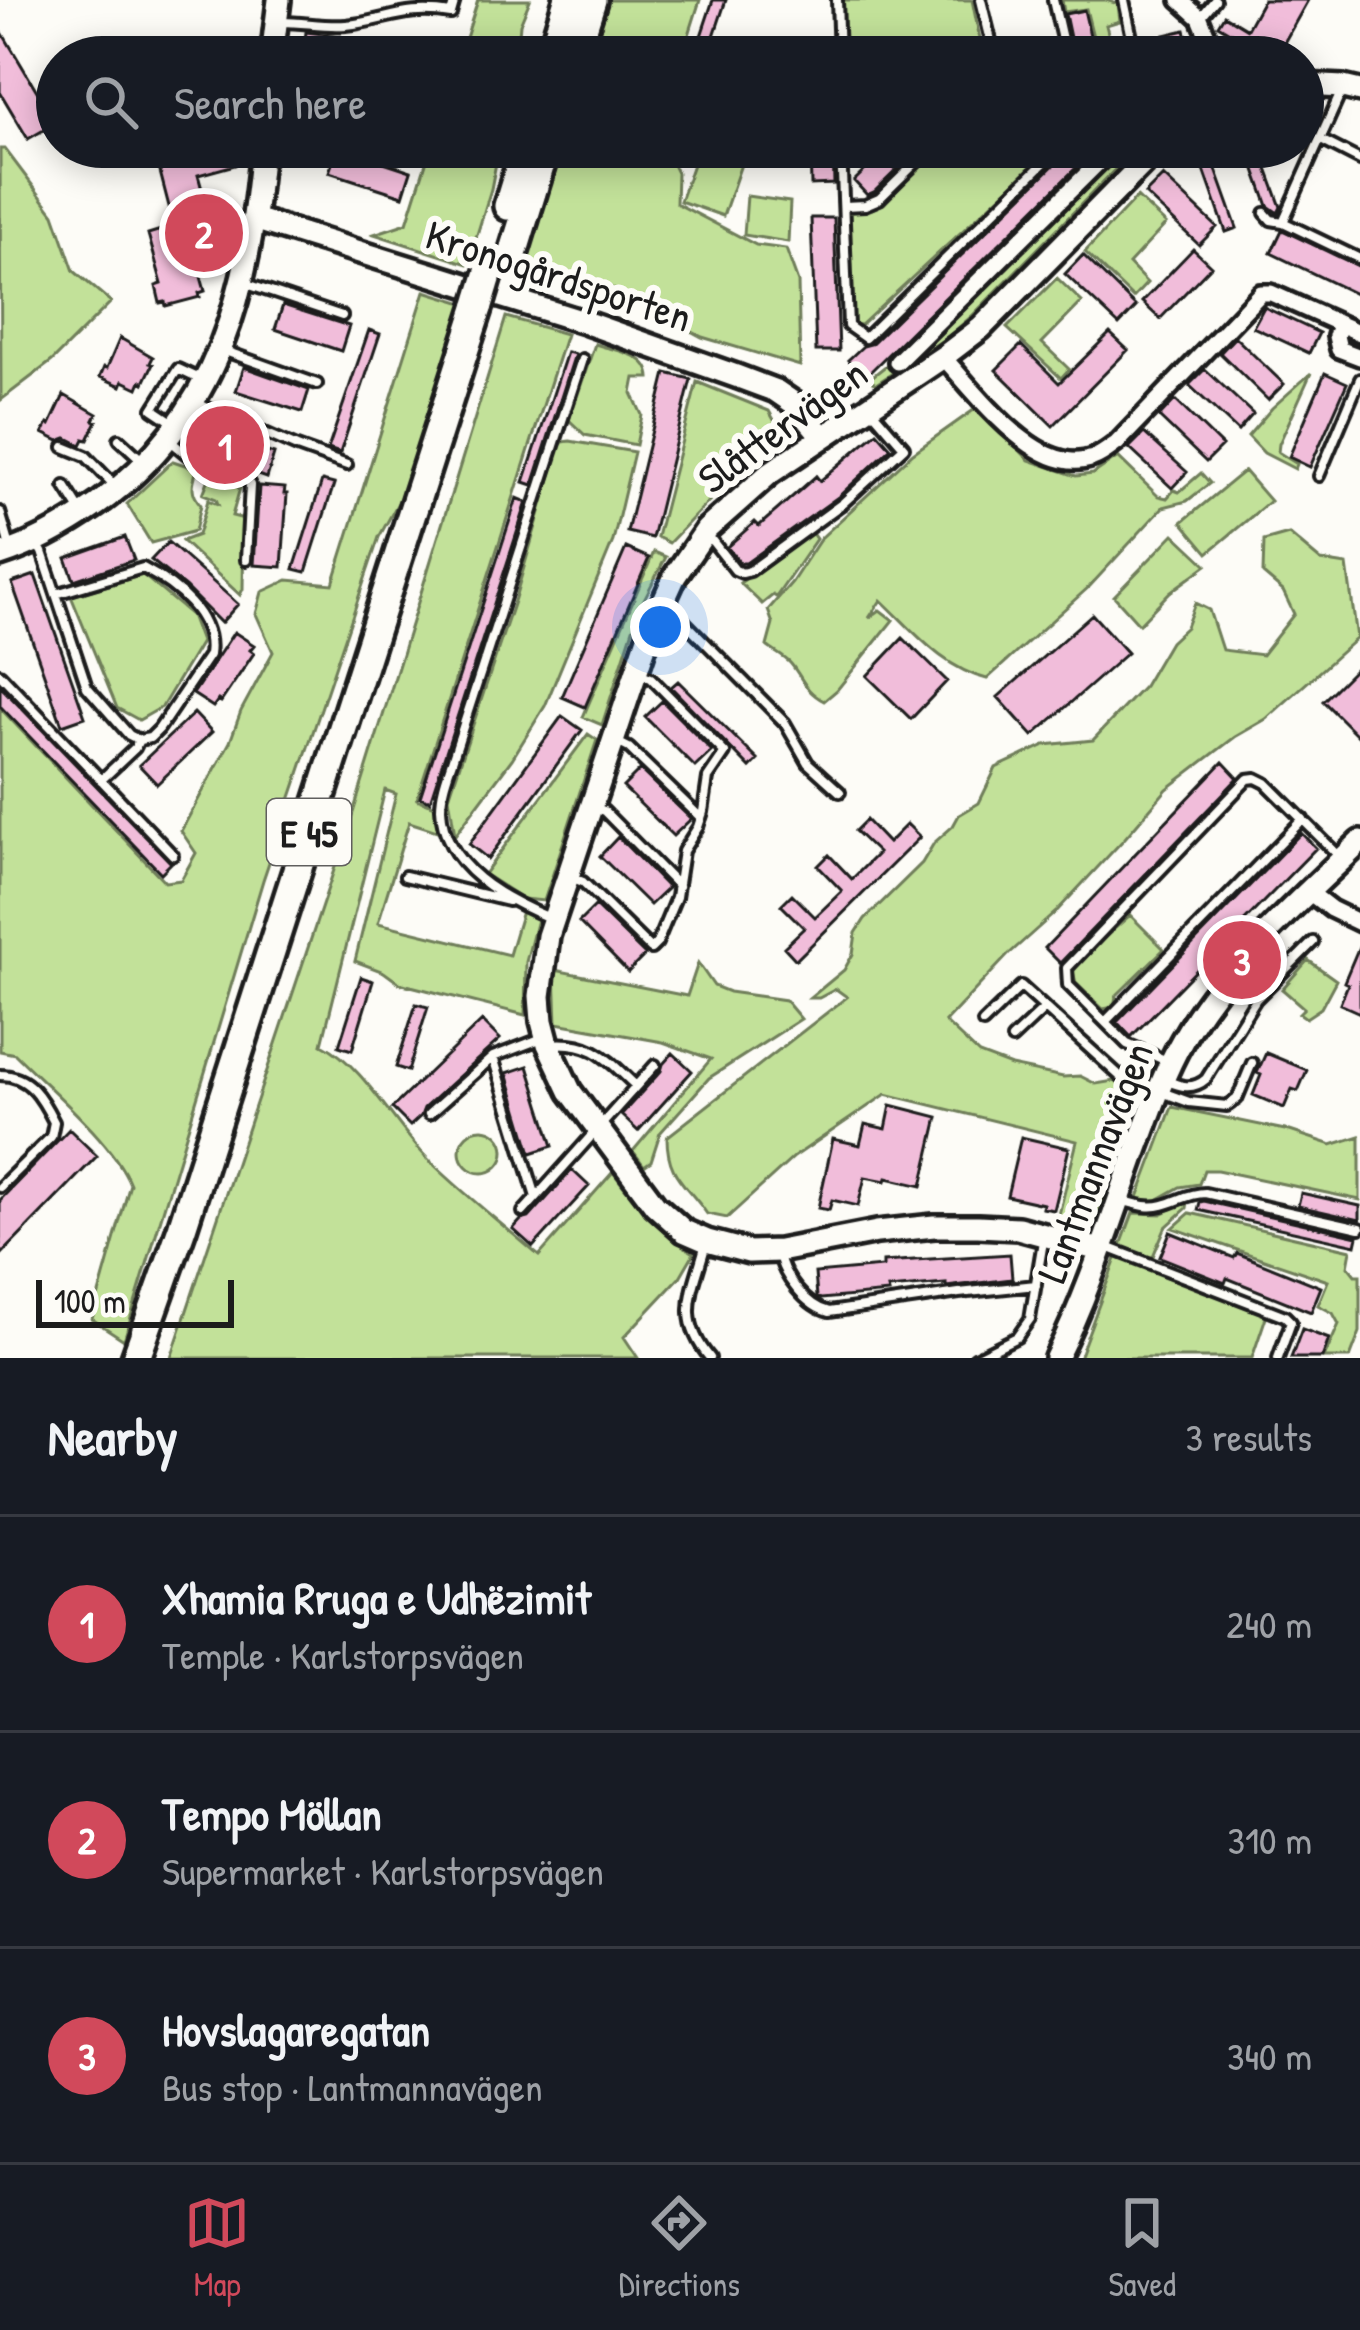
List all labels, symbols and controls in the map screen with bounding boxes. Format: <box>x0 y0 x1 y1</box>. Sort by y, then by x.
search box <box>36 36 1324 168</box>
icon: search <box>78 69 144 135</box>
text: Search here <box>174 72 366 133</box>
pin: 2 <box>165 188 243 278</box>
street label: Kronogårdsporten <box>419 205 699 345</box>
street label: Slåttervägen <box>686 344 878 506</box>
pin: 1 <box>186 400 264 490</box>
your location <box>630 597 690 657</box>
road number: E 45 <box>267 799 351 865</box>
pin: 3 <box>1203 915 1281 1005</box>
street label: Lantmannavägen <box>1022 1034 1166 1290</box>
scale bar <box>36 1274 234 1327</box>
text: 100 m <box>54 1279 126 1323</box>
text: Nearby <box>48 1402 178 1471</box>
text: 3 results <box>1186 1410 1312 1463</box>
text: Xhamia Rruga e Udhëzimit <box>162 1567 591 1628</box>
text: 1 <box>80 1597 94 1650</box>
text: 240 m <box>1226 1597 1312 1650</box>
text: Temple · Karlstorpsvägen <box>162 1628 524 1681</box>
text: Tempo Möllan <box>162 1783 382 1844</box>
text: 2 <box>78 1813 96 1866</box>
text: 310 m <box>1227 1813 1312 1866</box>
text: Supermarket · Karlstorpsvägen <box>162 1844 604 1897</box>
text: Hovslagaregatan <box>162 1999 430 2060</box>
text: 3 <box>78 2029 96 2082</box>
text: 340 m <box>1227 2029 1312 2082</box>
text: Bus stop · Lantmannavägen <box>162 2060 543 2113</box>
tab: Map <box>184 2190 250 2306</box>
tab: Directions <box>619 2190 740 2306</box>
tab: Saved <box>1108 2190 1176 2306</box>

